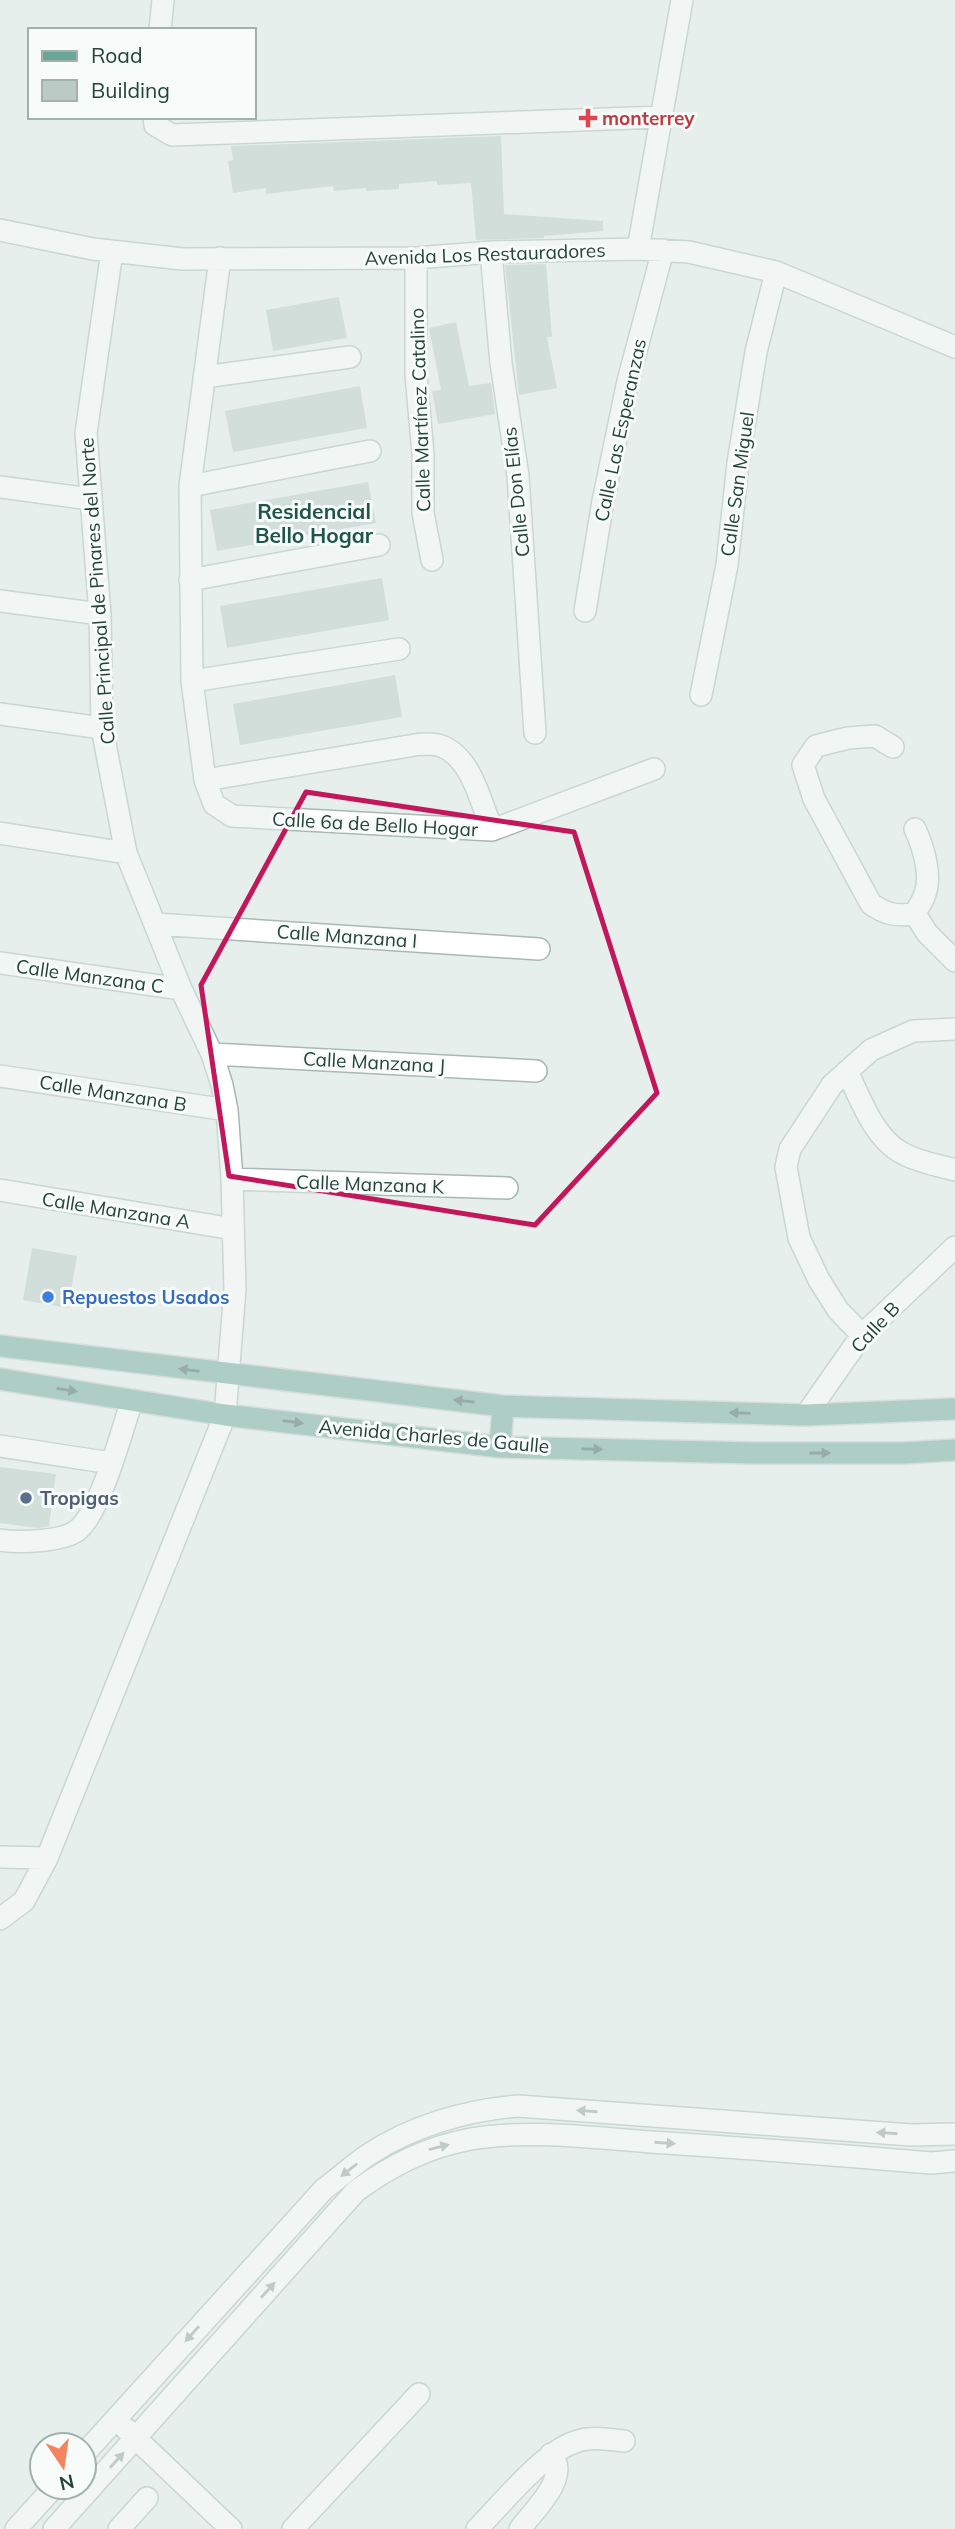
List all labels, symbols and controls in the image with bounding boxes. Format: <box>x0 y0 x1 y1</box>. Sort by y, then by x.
legend <box>28 28 256 119</box>
text: Road <box>91 42 142 68</box>
text: Building <box>91 77 170 103</box>
place label: monterrey <box>602 106 695 130</box>
marker: monterrey <box>580 110 596 126</box>
street label: Avenida Los Restauradores <box>364 238 606 270</box>
street label: Calle Martínez Catalino <box>404 308 436 512</box>
street label: Calle Las Esperanzas <box>589 336 651 524</box>
street label: Calle San Miguel <box>715 410 759 558</box>
street label: Calle Don Elías <box>497 426 535 558</box>
street label: Calle Principal de Pinares del Norte <box>74 437 120 745</box>
district label: Residencial Bello Hogar <box>255 498 374 548</box>
street label: Calle 6a de Bello Hogar <box>271 807 479 841</box>
street label: Calle Manzana I <box>276 919 418 953</box>
street label: Calle Manzana C <box>15 954 165 998</box>
street label: Calle Manzana J <box>302 1046 446 1078</box>
street label: Calle Manzana B <box>38 1070 188 1116</box>
street label: Calle Manzana K <box>296 1169 445 1199</box>
street label: Calle Manzana A <box>40 1186 192 1234</box>
place label: Repuestos Usados <box>62 1285 229 1309</box>
marker: Repuestos Usados <box>40 1289 56 1305</box>
street label: Calle B <box>845 1296 905 1358</box>
one-way arrow <box>178 1364 200 1375</box>
one-way arrow <box>57 1385 79 1396</box>
one-way arrow <box>453 1395 475 1406</box>
one-way arrow <box>729 1408 751 1419</box>
street label: Avenida Charles de Gaulle <box>318 1414 550 1458</box>
one-way arrow <box>282 1417 304 1428</box>
one-way arrow <box>581 1443 603 1455</box>
one-way arrow <box>809 1447 831 1459</box>
place label: Tropigas <box>40 1486 119 1510</box>
marker: Tropigas <box>18 1490 34 1506</box>
one-way arrow <box>575 2105 597 2116</box>
one-way arrow <box>876 2127 898 2138</box>
one-way arrow <box>654 2137 676 2148</box>
one-way arrow <box>428 2141 450 2152</box>
one-way arrow <box>341 2162 359 2177</box>
one-way arrow <box>259 2282 275 2299</box>
one-way arrow <box>185 2325 200 2342</box>
north arrow <box>28 2431 98 2501</box>
one-way arrow <box>108 2452 124 2469</box>
text: N <box>57 2469 77 2496</box>

